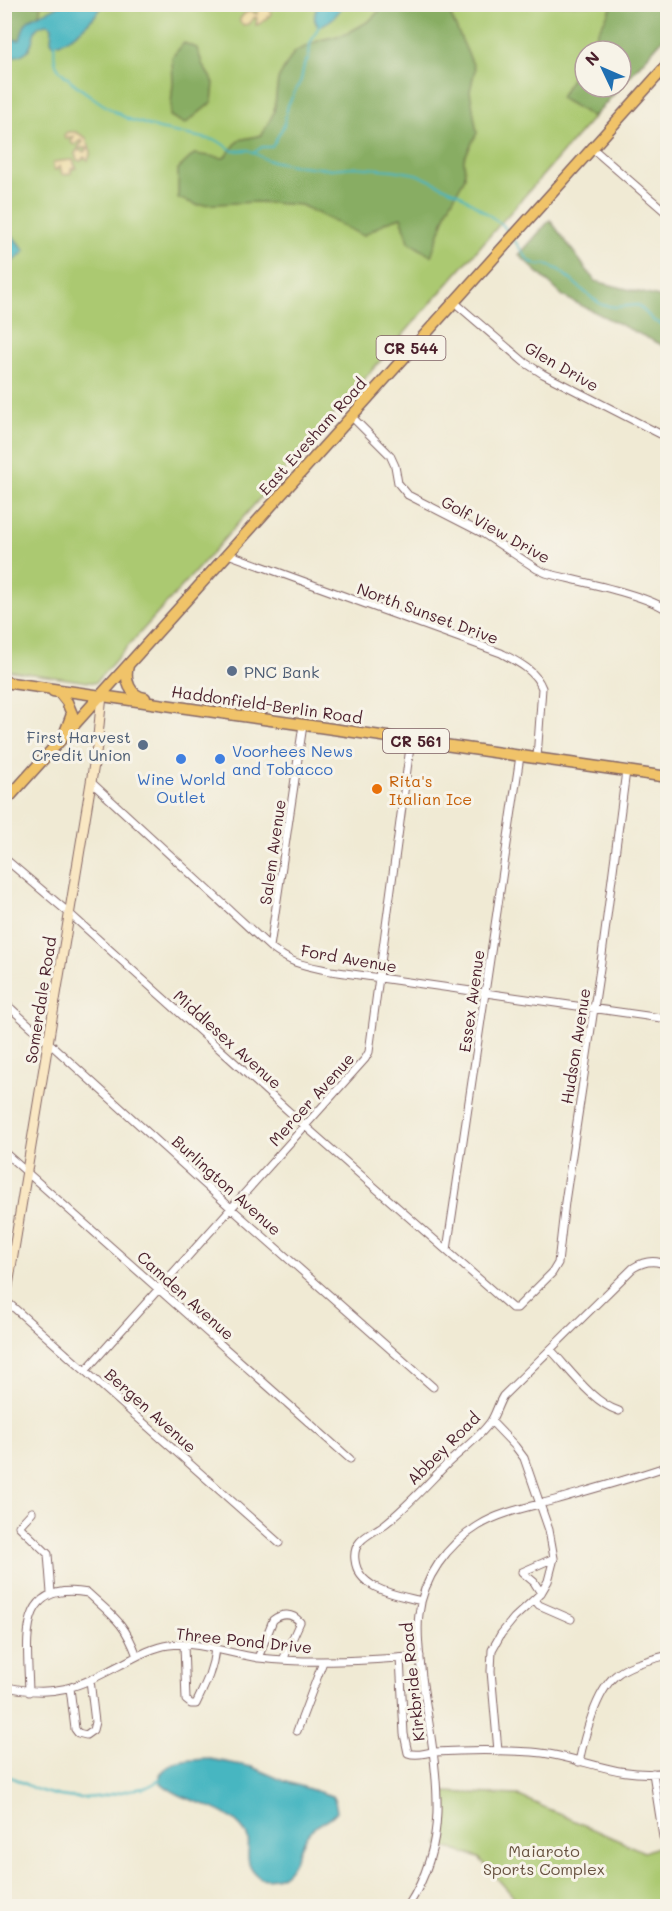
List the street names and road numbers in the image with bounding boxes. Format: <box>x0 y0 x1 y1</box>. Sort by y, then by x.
road number: CR 544 <box>376 336 446 360</box>
street label: Glen Drive <box>521 336 603 396</box>
street label: East Evesham Road <box>254 373 370 499</box>
street label: Golf View Drive <box>438 490 554 568</box>
street label: North Sunset Drive <box>354 578 502 648</box>
street label: Haddonfield-Berlin Road <box>170 680 364 728</box>
road number: CR 561 <box>383 729 449 753</box>
street label: Salem Avenue <box>254 798 290 906</box>
street label: Somerdale Road <box>20 935 60 1065</box>
street label: Ford Avenue <box>299 939 399 977</box>
street label: Essex Avenue <box>453 948 489 1054</box>
street label: Middlesex Avenue <box>170 985 286 1093</box>
street label: Hudson Avenue <box>555 987 595 1105</box>
street label: Mercer Avenue <box>264 1048 358 1150</box>
street label: Burlington Avenue <box>168 1130 286 1240</box>
street label: Camden Avenue <box>133 1246 239 1344</box>
street label: Bergen Avenue <box>101 1363 201 1457</box>
street label: Abbey Road <box>402 1407 484 1489</box>
street label: Three Pond Drive <box>175 1622 313 1658</box>
street label: Kirkbride Road <box>395 1622 429 1742</box>

